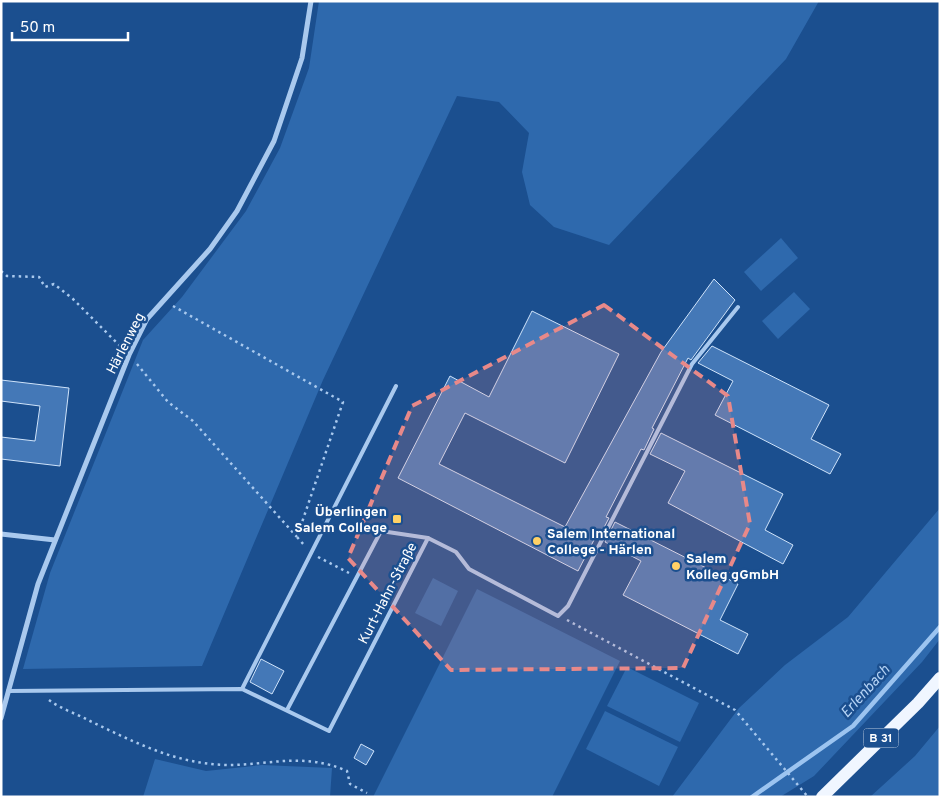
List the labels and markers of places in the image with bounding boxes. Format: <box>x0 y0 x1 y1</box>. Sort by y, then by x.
place label: Überlingen Salem College <box>294 504 387 537</box>
marker: Überlingen Salem College <box>391 513 403 525</box>
place label: Salem International College - Härlen <box>547 526 675 559</box>
marker: Salem International College - Härlen <box>531 535 543 547</box>
place label: Salem Kolleg gGmbH <box>686 551 779 584</box>
marker: Salem Kolleg gGmbH <box>670 560 682 572</box>

